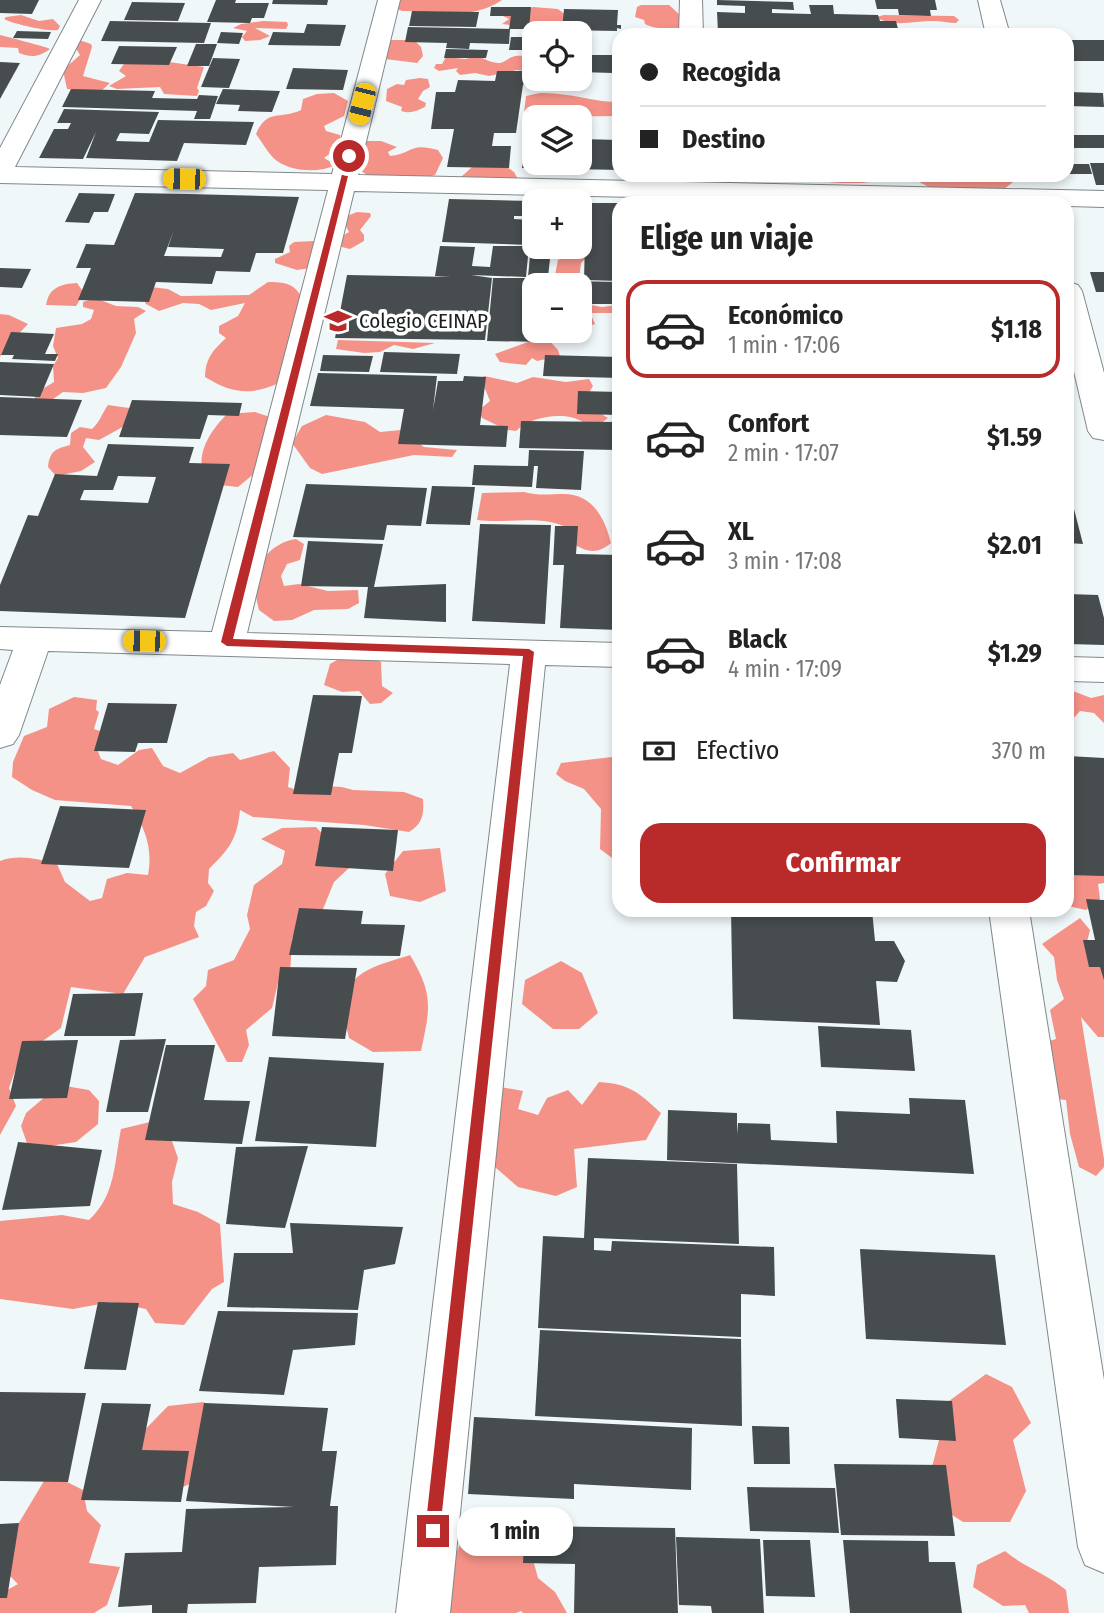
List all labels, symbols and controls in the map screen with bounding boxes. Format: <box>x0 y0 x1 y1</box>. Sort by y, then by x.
map controls <box>522 21 592 343</box>
button: locate <box>522 21 592 91</box>
text: Recogida <box>682 57 781 88</box>
car <box>347 81 378 127</box>
button: layers <box>522 105 592 175</box>
text: Destino <box>682 124 765 155</box>
route start <box>333 140 365 172</box>
car <box>163 168 206 190</box>
button: + <box>522 189 592 259</box>
text: Elige un viaje <box>640 219 813 257</box>
button: − <box>522 273 592 343</box>
icon: car <box>644 298 707 361</box>
text: Económico <box>728 300 843 331</box>
school or university icon: Colegio CEINAP <box>323 306 353 336</box>
place label: Colegio CEINAP <box>359 308 488 334</box>
text: $1.18 <box>991 314 1042 345</box>
text: 1 min · 17:06 <box>728 331 840 359</box>
icon: car <box>644 406 707 469</box>
text: Confort <box>728 408 809 439</box>
text: $1.59 <box>987 422 1042 453</box>
text: 2 min · 17:07 <box>728 439 839 467</box>
icon: car <box>644 514 707 577</box>
text: XL <box>728 516 754 547</box>
text: $2.01 <box>987 530 1042 561</box>
text: 3 min · 17:08 <box>728 547 842 575</box>
icon: car <box>644 622 707 685</box>
text: Black <box>728 624 787 655</box>
car <box>123 630 166 652</box>
text: $1.29 <box>988 638 1042 669</box>
text: 4 min · 17:09 <box>728 655 842 683</box>
icon: cash <box>640 732 678 770</box>
text: Efectivo <box>696 735 780 766</box>
text: 370 m <box>992 737 1046 765</box>
button: Confirmar <box>640 823 1046 903</box>
callout: 1 min <box>458 1506 573 1556</box>
route end <box>417 1515 449 1547</box>
text: 1 min <box>490 1517 540 1545</box>

